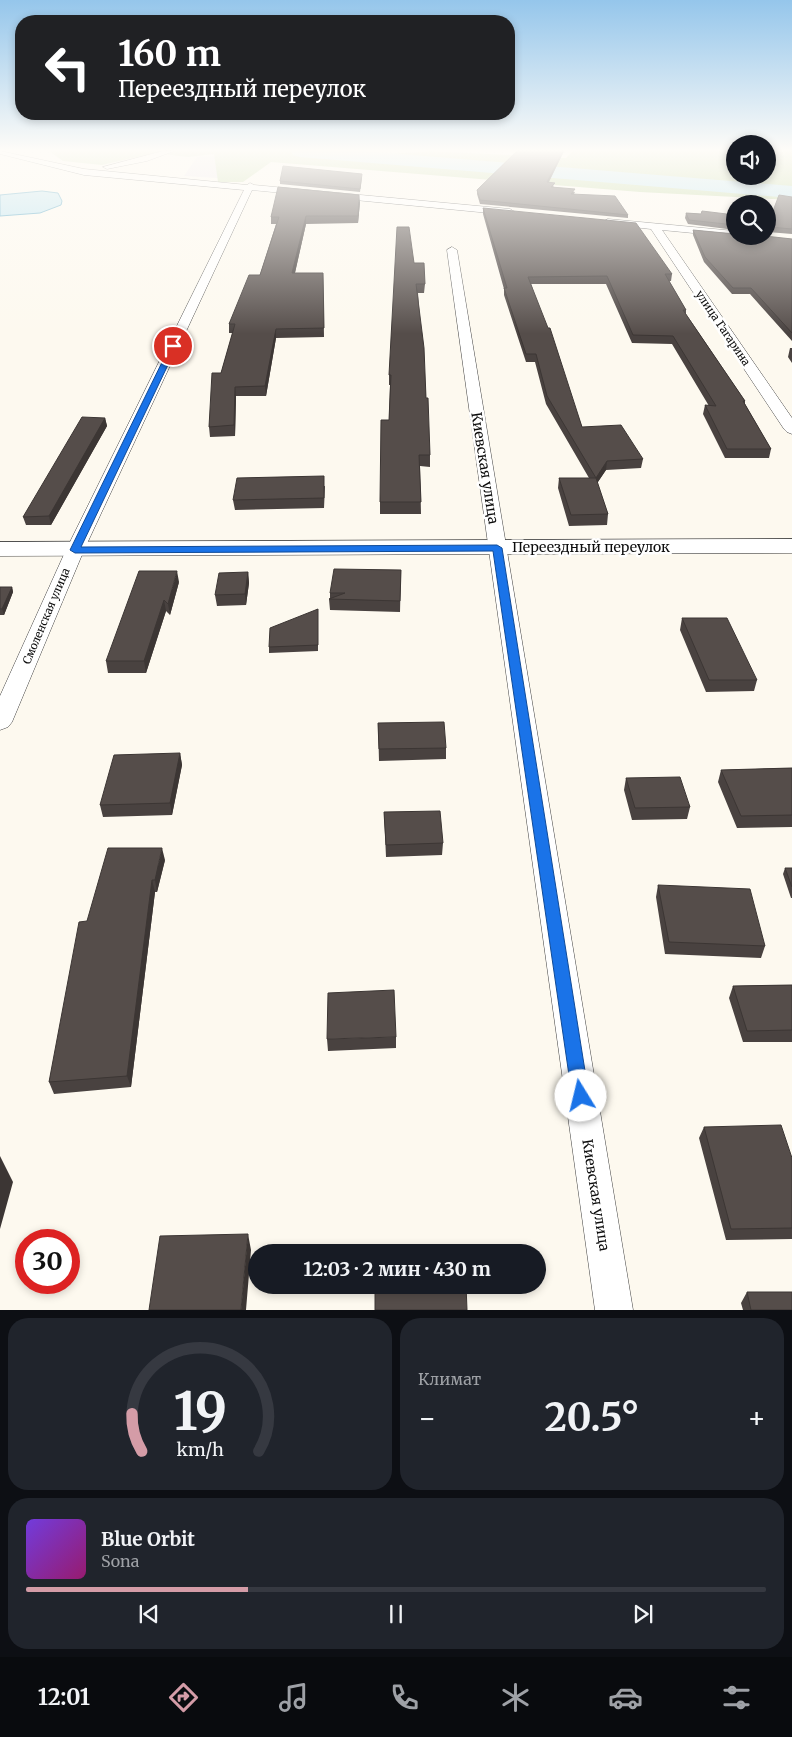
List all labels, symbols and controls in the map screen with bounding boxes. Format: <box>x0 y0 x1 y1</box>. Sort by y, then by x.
text: 160 m <box>118 32 221 76</box>
icon: left <box>35 35 100 100</box>
text: Переездный переулок <box>118 75 366 103</box>
map controls <box>726 135 776 245</box>
button: sound <box>726 135 776 185</box>
button: search <box>726 195 776 245</box>
street label: улица Гагарина <box>693 288 753 368</box>
pin <box>152 325 194 367</box>
icon: arrive <box>159 332 187 360</box>
street label: Киевская улица <box>467 411 503 526</box>
street label: Переездный переулок <box>512 538 670 556</box>
street label: Смоленская улица <box>19 566 73 666</box>
position arrow <box>554 1069 606 1121</box>
street label: Киевская улица <box>578 1138 614 1253</box>
speed limit sign: 30 <box>15 1229 80 1294</box>
text: 12:03 · 2 мин · 430 m <box>303 1257 491 1281</box>
text: Климат <box>418 1369 481 1389</box>
text: 19 <box>173 1379 227 1444</box>
text: 20.5° <box>545 1394 639 1441</box>
text: − <box>418 1400 437 1436</box>
text: + <box>747 1400 766 1436</box>
text: km/h <box>176 1438 224 1461</box>
text: Blue Orbit <box>101 1527 195 1551</box>
text: Sona <box>101 1551 139 1571</box>
icon: previous <box>135 1600 163 1628</box>
icon: pause <box>382 1600 410 1628</box>
icon: next <box>629 1600 657 1628</box>
icon: directions <box>166 1680 201 1715</box>
icon: music <box>276 1680 311 1715</box>
icon: phone <box>387 1680 422 1715</box>
icon: climate <box>498 1680 533 1715</box>
icon: car <box>608 1680 643 1715</box>
icon: filters <box>719 1680 754 1715</box>
text: 12:01 <box>38 1683 90 1711</box>

